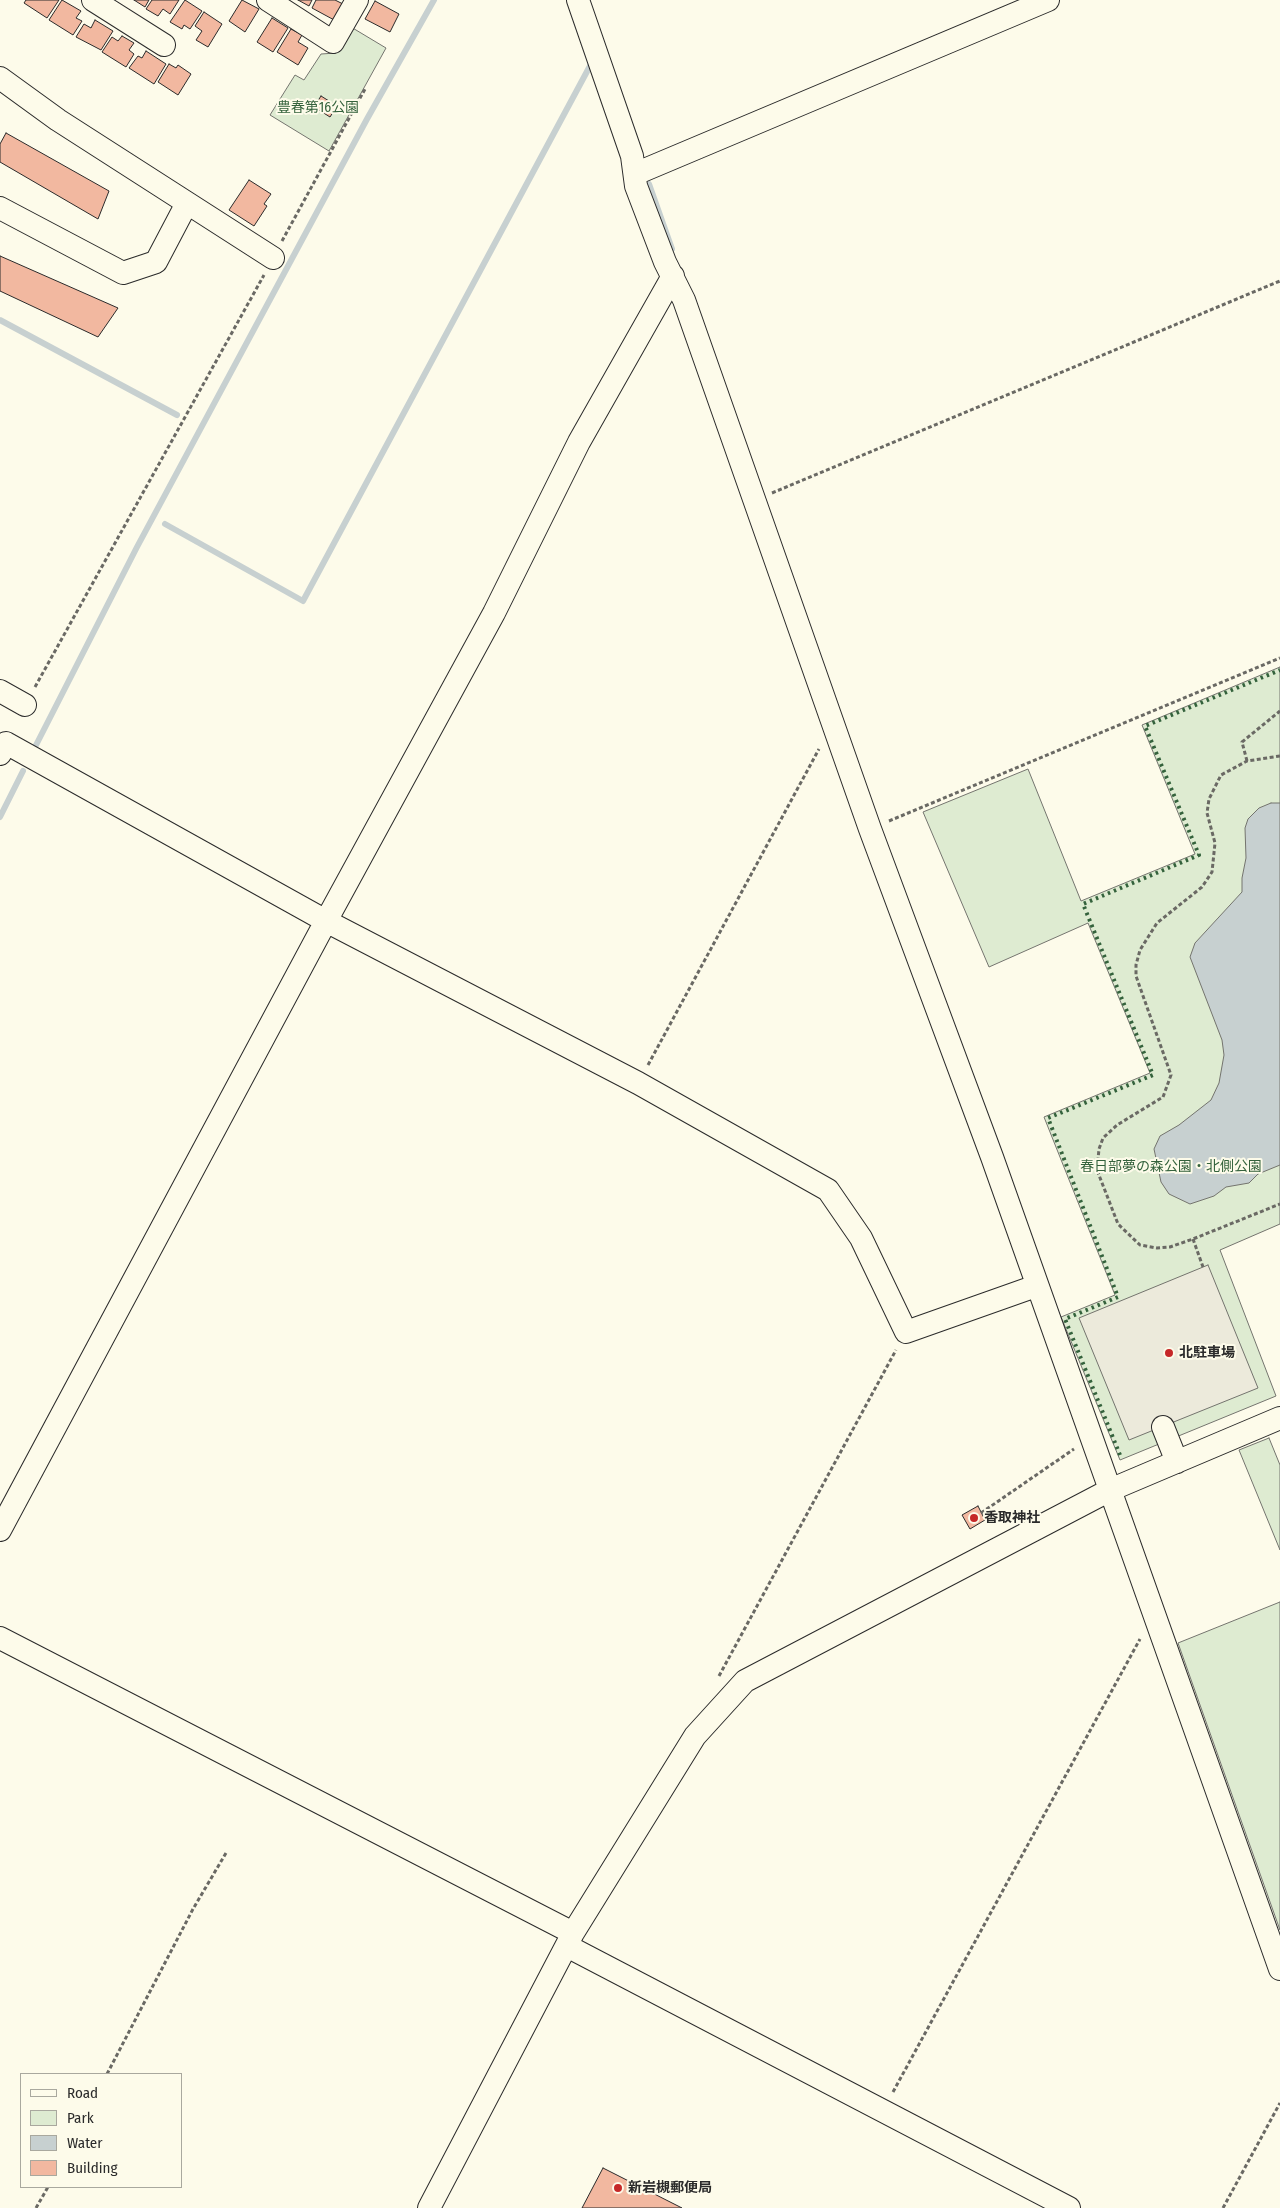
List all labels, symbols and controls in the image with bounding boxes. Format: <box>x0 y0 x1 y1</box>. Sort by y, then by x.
park label: 豊春第16公園 <box>277 100 359 116</box>
park label: 春日部夢の森公園・北側公園 <box>1080 1159 1262 1175</box>
place label: 北駐車場 <box>1179 1345 1235 1361</box>
marker: 北駐車場 <box>1163 1347 1175 1359</box>
place label: 香取神社 <box>984 1510 1040 1526</box>
marker: 香取神社 <box>968 1512 980 1524</box>
legend <box>20 2073 182 2188</box>
text: Road <box>67 2084 98 2102</box>
text: Park <box>67 2109 94 2127</box>
text: Water <box>67 2134 102 2152</box>
text: Building <box>67 2159 118 2177</box>
place label: 新岩槻郵便局 <box>628 2180 712 2196</box>
marker: 新岩槻郵便局 <box>612 2182 624 2194</box>

